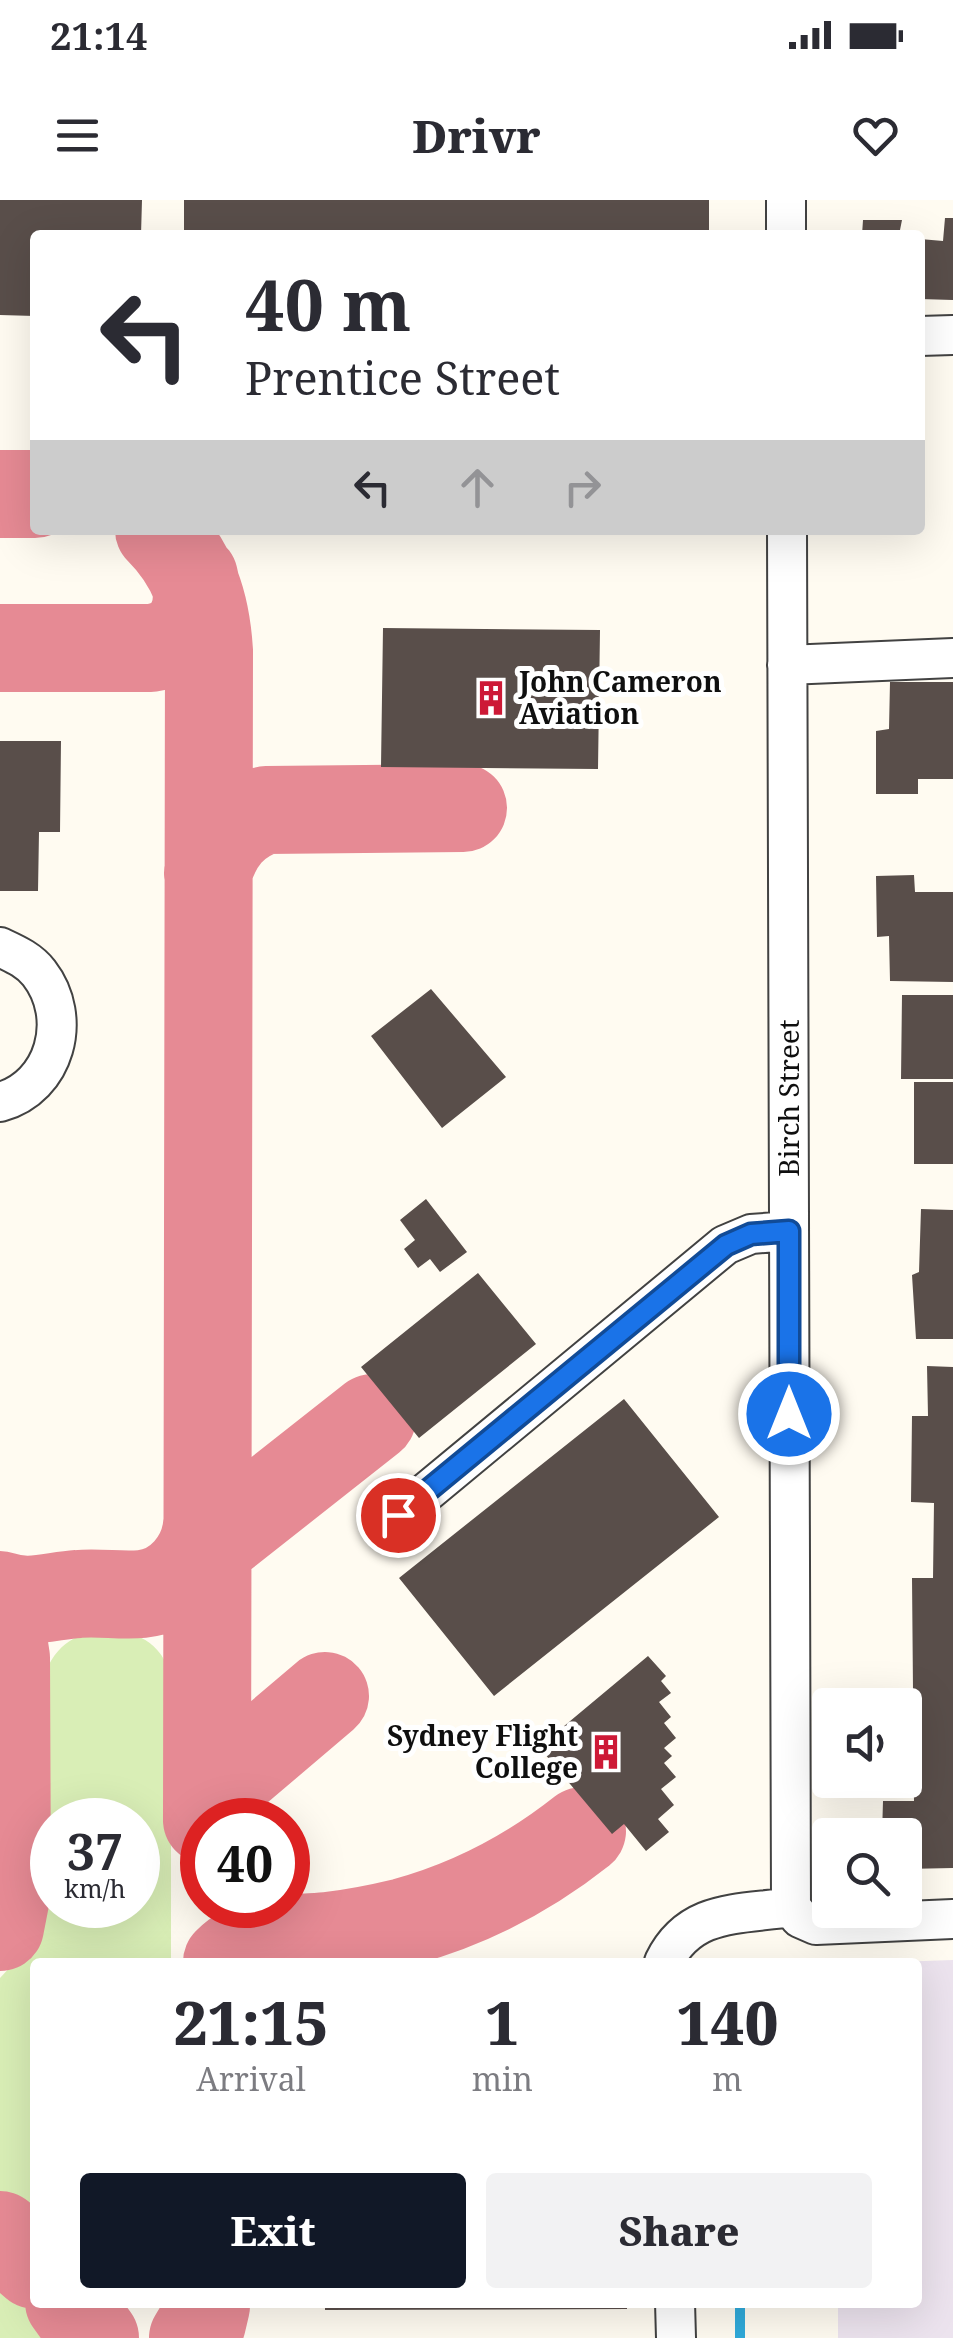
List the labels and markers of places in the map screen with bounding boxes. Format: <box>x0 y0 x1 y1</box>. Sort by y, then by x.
place label: John Cameron Aviation <box>518 662 722 732</box>
building icon: John Cameron Aviation <box>472 679 510 717</box>
pin <box>356 1473 441 1558</box>
place label: Sydney Flight College <box>387 1716 578 1786</box>
building icon: Sydney Flight College <box>587 1733 625 1771</box>

